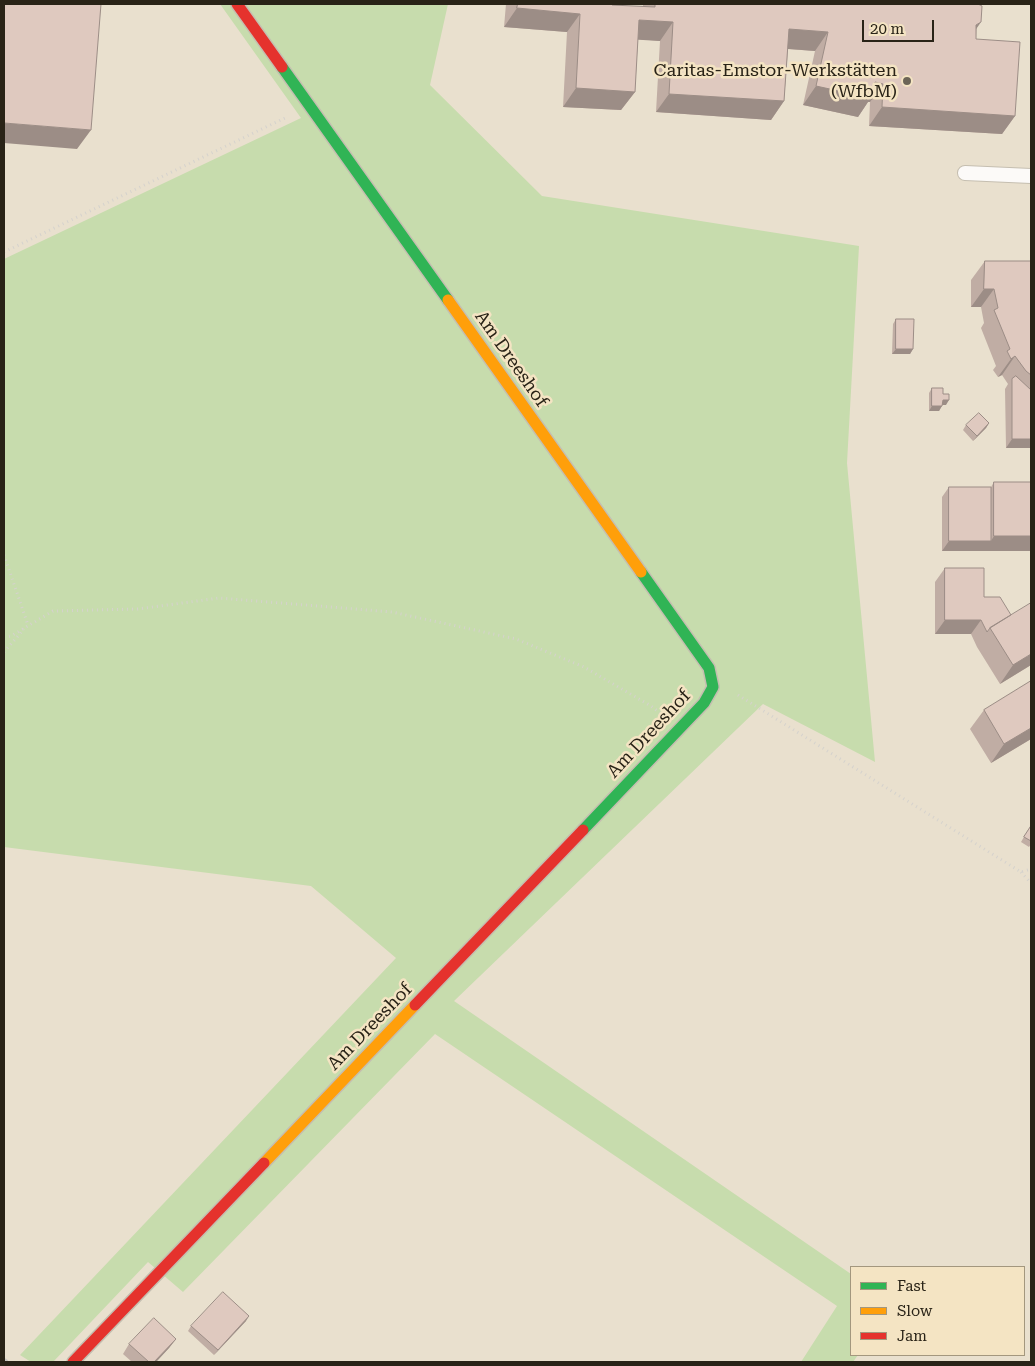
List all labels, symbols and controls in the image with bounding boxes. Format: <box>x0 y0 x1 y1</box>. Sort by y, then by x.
scale bar <box>865 10 938 42</box>
text: 20 m <box>870 20 904 38</box>
place label: Caritas-Emstor-Werkstätten (WfbM) <box>654 60 897 102</box>
marker: Caritas-Emstor-Werkstätten (WfbM) <box>901 75 913 87</box>
street label: Am Dreeshof <box>470 307 552 411</box>
street label: Am Dreeshof <box>603 685 695 783</box>
street label: Am Dreeshof <box>323 979 417 1075</box>
legend <box>850 1266 1025 1356</box>
text: Fast <box>897 1277 926 1295</box>
text: Slow <box>897 1302 932 1320</box>
text: Jam <box>897 1327 927 1345</box>

